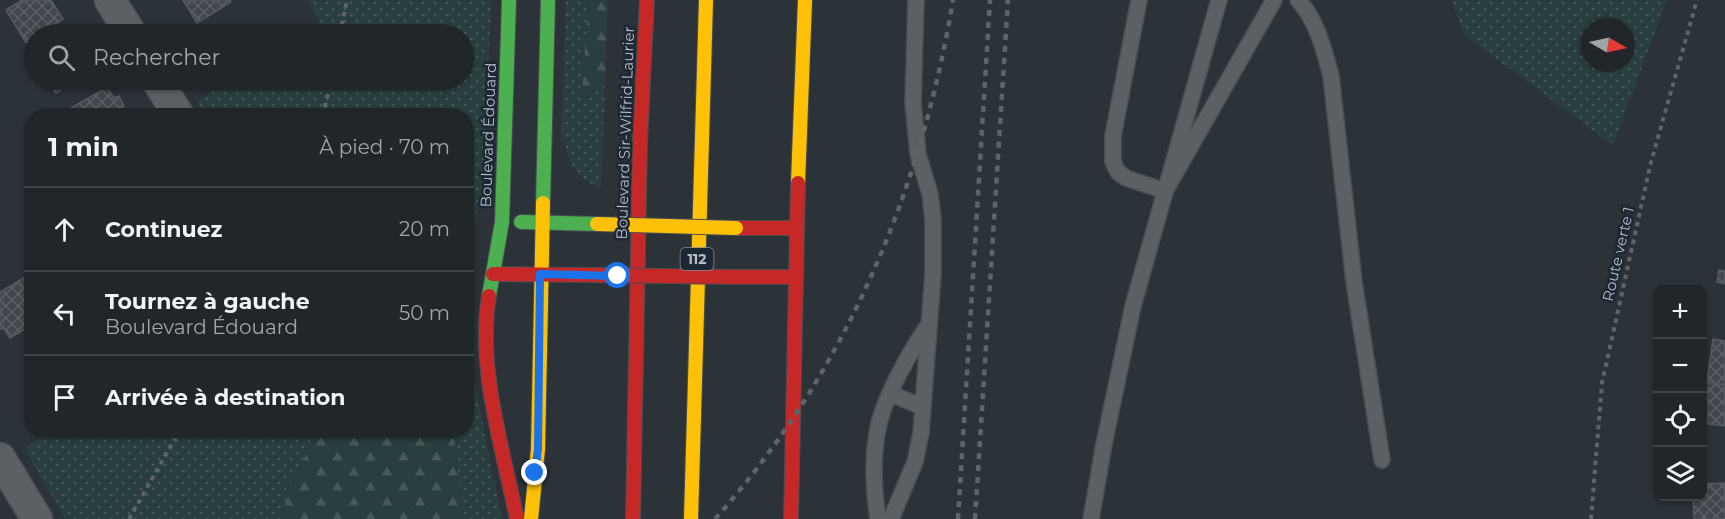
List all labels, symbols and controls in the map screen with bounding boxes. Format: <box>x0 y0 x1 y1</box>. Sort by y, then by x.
north arrow <box>1581 18 1635 72</box>
search box <box>24 24 474 90</box>
street label: Boulevard Sir-Wilfrid-Laurier <box>612 26 638 240</box>
icon: search <box>45 41 78 74</box>
text: Rechercher <box>93 44 220 71</box>
street label: Boulevard Édouard <box>476 62 500 208</box>
text: 1 min <box>48 131 119 163</box>
text: À pied · 70 m <box>319 135 450 159</box>
street label: Route verte 1 <box>1598 205 1638 303</box>
icon: ahead <box>48 213 81 246</box>
text: Continuez <box>105 216 222 243</box>
text: 20 m <box>399 217 450 241</box>
road number: 112 <box>680 248 714 270</box>
route start <box>604 262 630 288</box>
map controls <box>1653 285 1707 501</box>
button: + <box>1653 285 1707 339</box>
text: Tournez à gauche <box>105 288 310 315</box>
icon: left <box>48 297 81 330</box>
text: 50 m <box>399 301 450 325</box>
text: Boulevard Édouard <box>105 315 298 339</box>
button: − <box>1653 339 1707 393</box>
icon: arrive <box>48 381 81 414</box>
text: Arrivée à destination <box>105 384 345 411</box>
button: locate <box>1653 393 1707 447</box>
button: layers <box>1653 447 1707 501</box>
route end <box>521 459 547 485</box>

